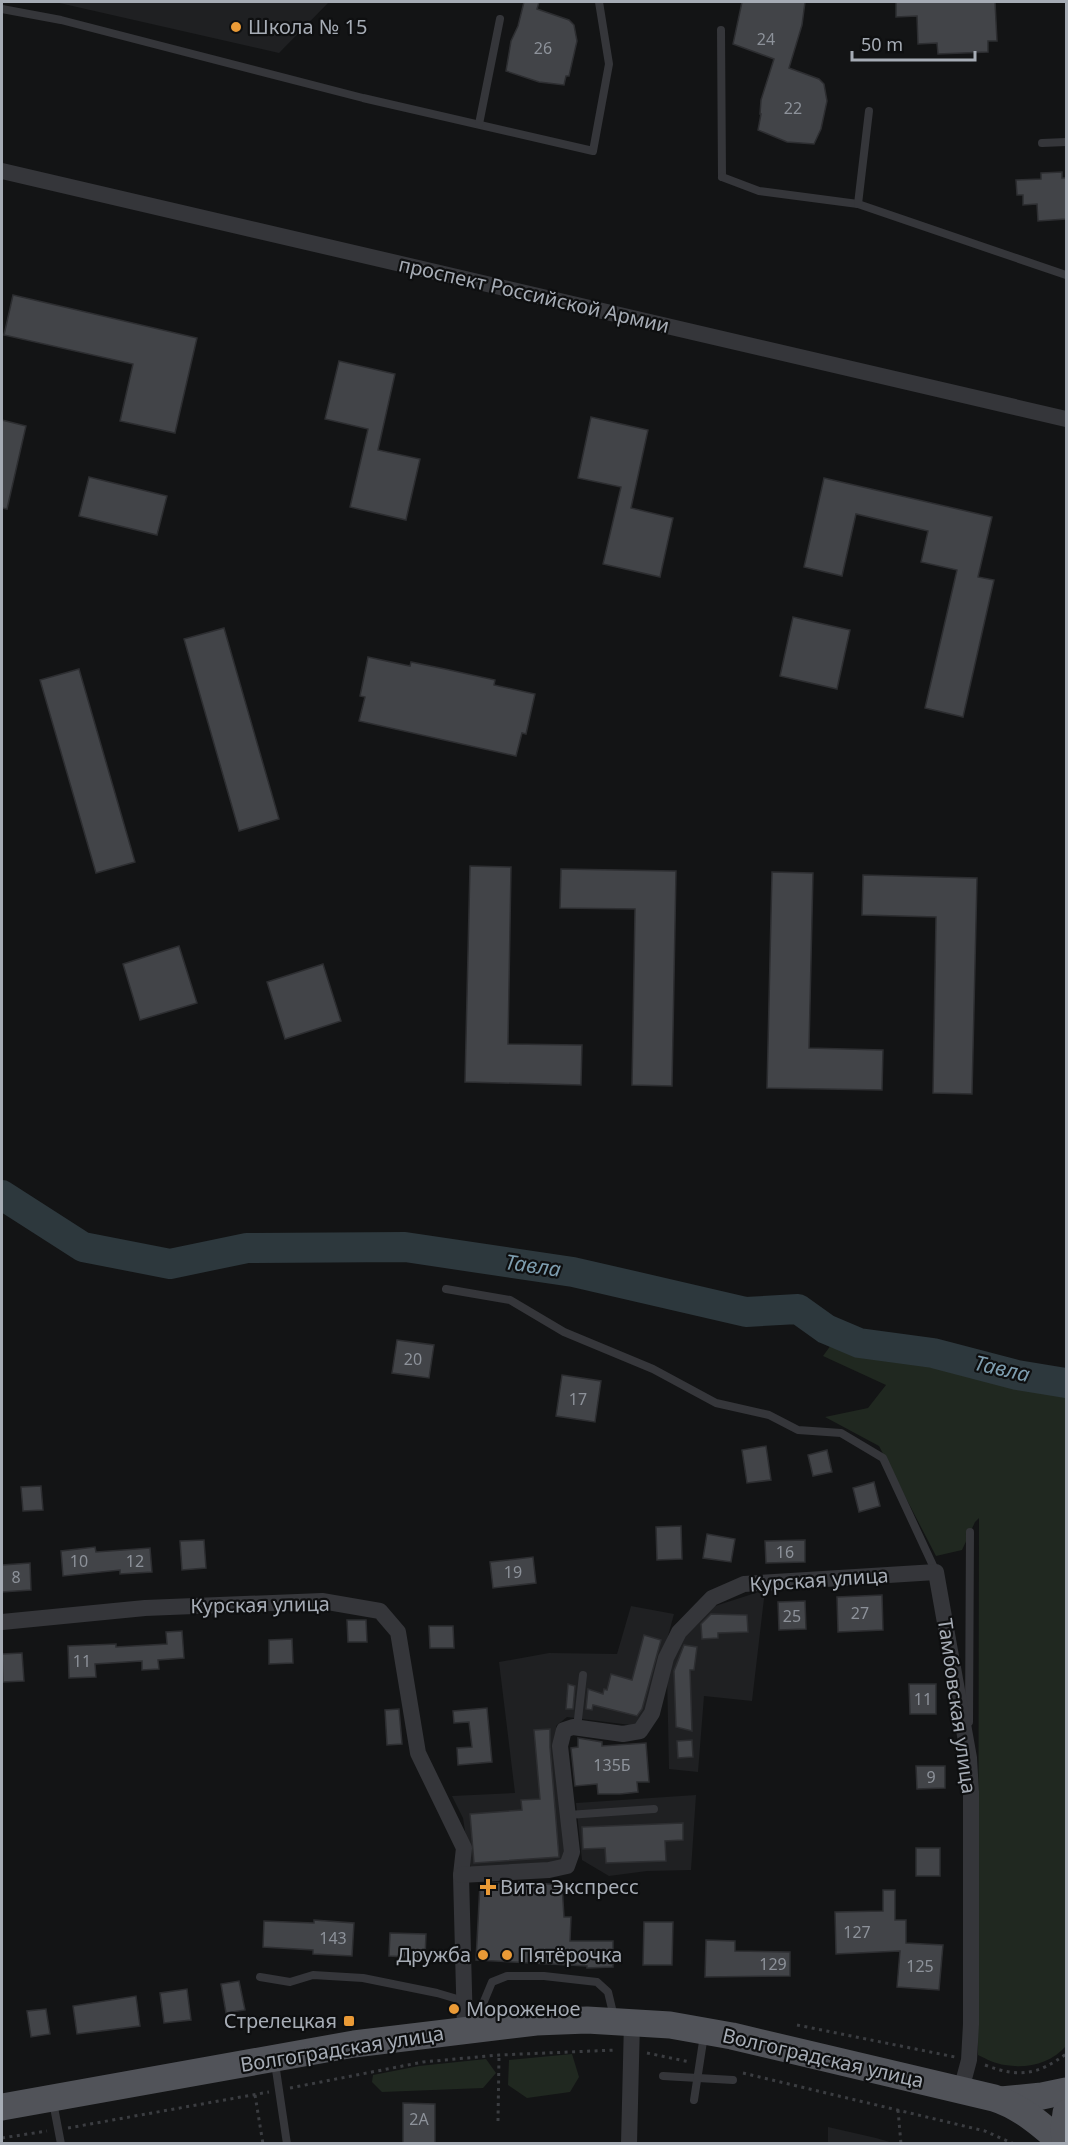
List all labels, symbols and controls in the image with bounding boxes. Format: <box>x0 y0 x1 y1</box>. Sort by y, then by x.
place label: Школа № 15 <box>248 13 367 40</box>
marker: Школа № 15 <box>229 20 243 34</box>
scale bar <box>852 24 975 62</box>
house number: 24 <box>757 28 775 50</box>
text: 50 m <box>861 32 903 56</box>
house number: 26 <box>534 37 552 59</box>
house number: 22 <box>784 97 802 119</box>
street label: проспект Российской Армии <box>396 250 672 339</box>
water label: Тавла <box>503 1247 563 1283</box>
house number: 20 <box>404 1348 422 1370</box>
water label: Тавла <box>972 1348 1033 1388</box>
house number: 17 <box>569 1388 587 1410</box>
house number: 16 <box>776 1541 794 1563</box>
house number: 10 <box>70 1550 88 1572</box>
house number: 12 <box>126 1550 144 1572</box>
house number: 19 <box>504 1561 522 1583</box>
street label: Курская улица <box>749 1561 889 1598</box>
house number: 8 <box>11 1566 21 1588</box>
street label: Курская улица <box>190 1590 330 1619</box>
house number: 27 <box>851 1602 869 1624</box>
house number: 25 <box>783 1605 801 1627</box>
street label: Тамбовская улица <box>932 1617 983 1795</box>
house number: 11 <box>73 1650 91 1672</box>
house number: 11 <box>914 1688 932 1710</box>
house number: 135Б <box>593 1754 631 1776</box>
house number: 9 <box>926 1766 936 1788</box>
place label: Вита Экспресс <box>500 1873 639 1900</box>
marker: Вита Экспресс <box>481 1880 495 1894</box>
house number: 127 <box>843 1921 871 1943</box>
house number: 143 <box>319 1927 347 1949</box>
place label: Дружба <box>396 1941 471 1968</box>
place label: Пятёрочка <box>519 1941 622 1968</box>
marker: Дружба <box>476 1948 490 1962</box>
marker: Пятёрочка <box>500 1948 514 1962</box>
house number: 129 <box>759 1953 787 1975</box>
house number: 125 <box>906 1955 934 1977</box>
place label: Мороженое <box>466 1995 581 2022</box>
marker: Мороженое <box>447 2002 461 2016</box>
place label: Стрелецкая <box>224 2007 337 2034</box>
marker: Стрелецкая <box>342 2014 356 2028</box>
street label: Волгоградская улица <box>238 2019 446 2078</box>
street label: Волгоградская улица <box>720 2021 926 2094</box>
house number: 2А <box>409 2108 429 2130</box>

